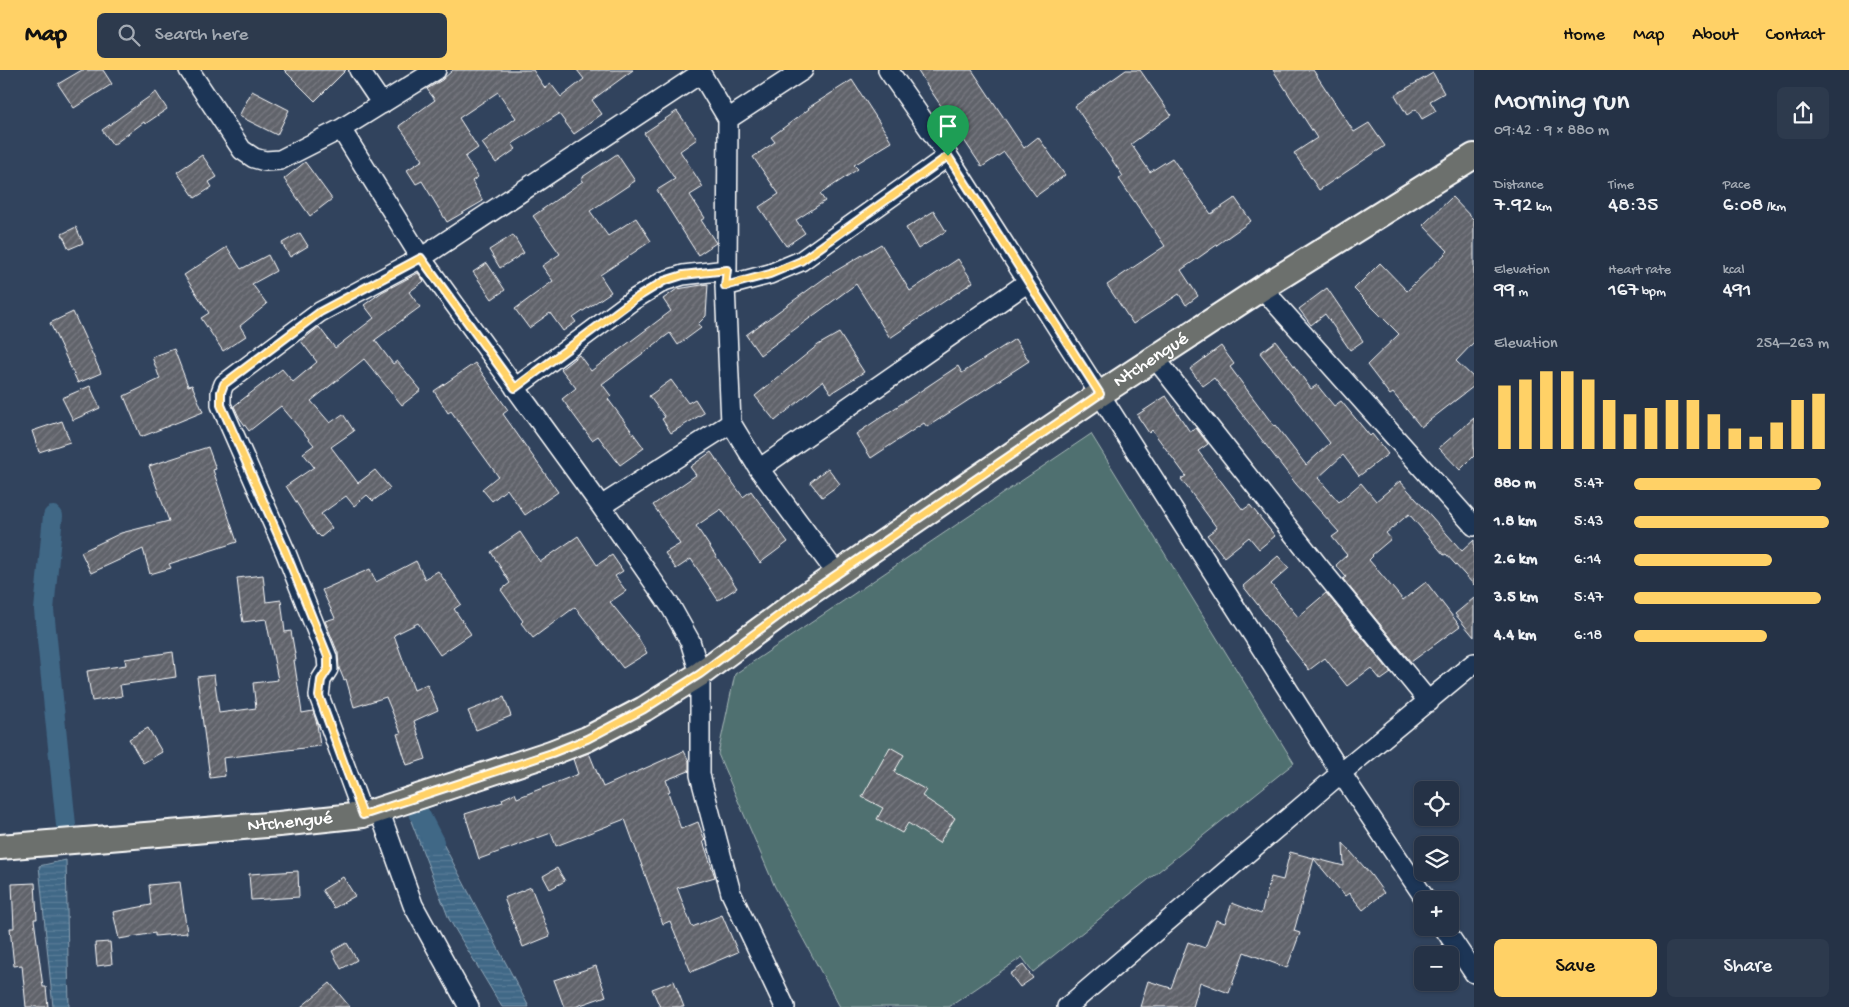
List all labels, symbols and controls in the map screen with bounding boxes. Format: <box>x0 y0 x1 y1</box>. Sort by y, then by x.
search box <box>97 13 447 58</box>
text: Map <box>25 21 67 50</box>
icon: search <box>115 21 143 49</box>
text: Search here <box>155 24 248 47</box>
text: Home <box>1563 25 1605 46</box>
text: Map <box>1633 25 1664 46</box>
text: About <box>1692 25 1738 46</box>
text: Contact <box>1766 25 1824 46</box>
text: Morning run <box>1494 86 1629 119</box>
button: share <box>1777 87 1829 139</box>
pin <box>927 105 969 156</box>
icon: arrive <box>934 112 962 140</box>
text: 09:42 · 9 × 880 m <box>1494 122 1609 141</box>
text: Distance <box>1494 177 1543 194</box>
text: Time <box>1608 177 1634 194</box>
text: Pace <box>1723 177 1750 194</box>
text: 7.92 <box>1494 194 1532 219</box>
text: 48:35 <box>1608 194 1658 219</box>
text: 6:08 <box>1723 194 1763 219</box>
text: km <box>1532 199 1552 216</box>
text: /km <box>1763 199 1786 216</box>
text: Elevation <box>1494 262 1550 279</box>
text: Heart rate <box>1608 262 1671 279</box>
text: kcal <box>1723 262 1745 279</box>
text: 99 <box>1494 279 1515 304</box>
text: 167 <box>1608 279 1638 304</box>
text: 491 <box>1723 279 1752 304</box>
text: m <box>1515 284 1528 301</box>
text: bpm <box>1638 284 1666 301</box>
street label: Ntchengué <box>1109 327 1193 393</box>
text: Elevation <box>1494 335 1558 354</box>
text: 254–263 m <box>1756 335 1829 354</box>
text: 880 m <box>1494 475 1536 494</box>
text: 5:47 <box>1574 475 1603 494</box>
text: 1.8 km <box>1494 513 1537 532</box>
text: 5:43 <box>1574 513 1603 532</box>
text: 2.6 km <box>1494 551 1537 570</box>
text: 6:14 <box>1574 551 1601 570</box>
text: 3.5 km <box>1494 589 1538 608</box>
text: 5:47 <box>1574 589 1603 608</box>
text: 4.4 km <box>1494 627 1536 646</box>
text: 6:18 <box>1574 627 1602 646</box>
map controls <box>1414 781 1459 991</box>
button: locate <box>1414 781 1459 826</box>
street label: Ntchengué <box>247 807 334 838</box>
button: layers <box>1414 836 1459 881</box>
button: + <box>1414 891 1459 936</box>
button: Save <box>1494 939 1657 997</box>
button: Share <box>1667 939 1829 997</box>
button: − <box>1414 946 1459 991</box>

